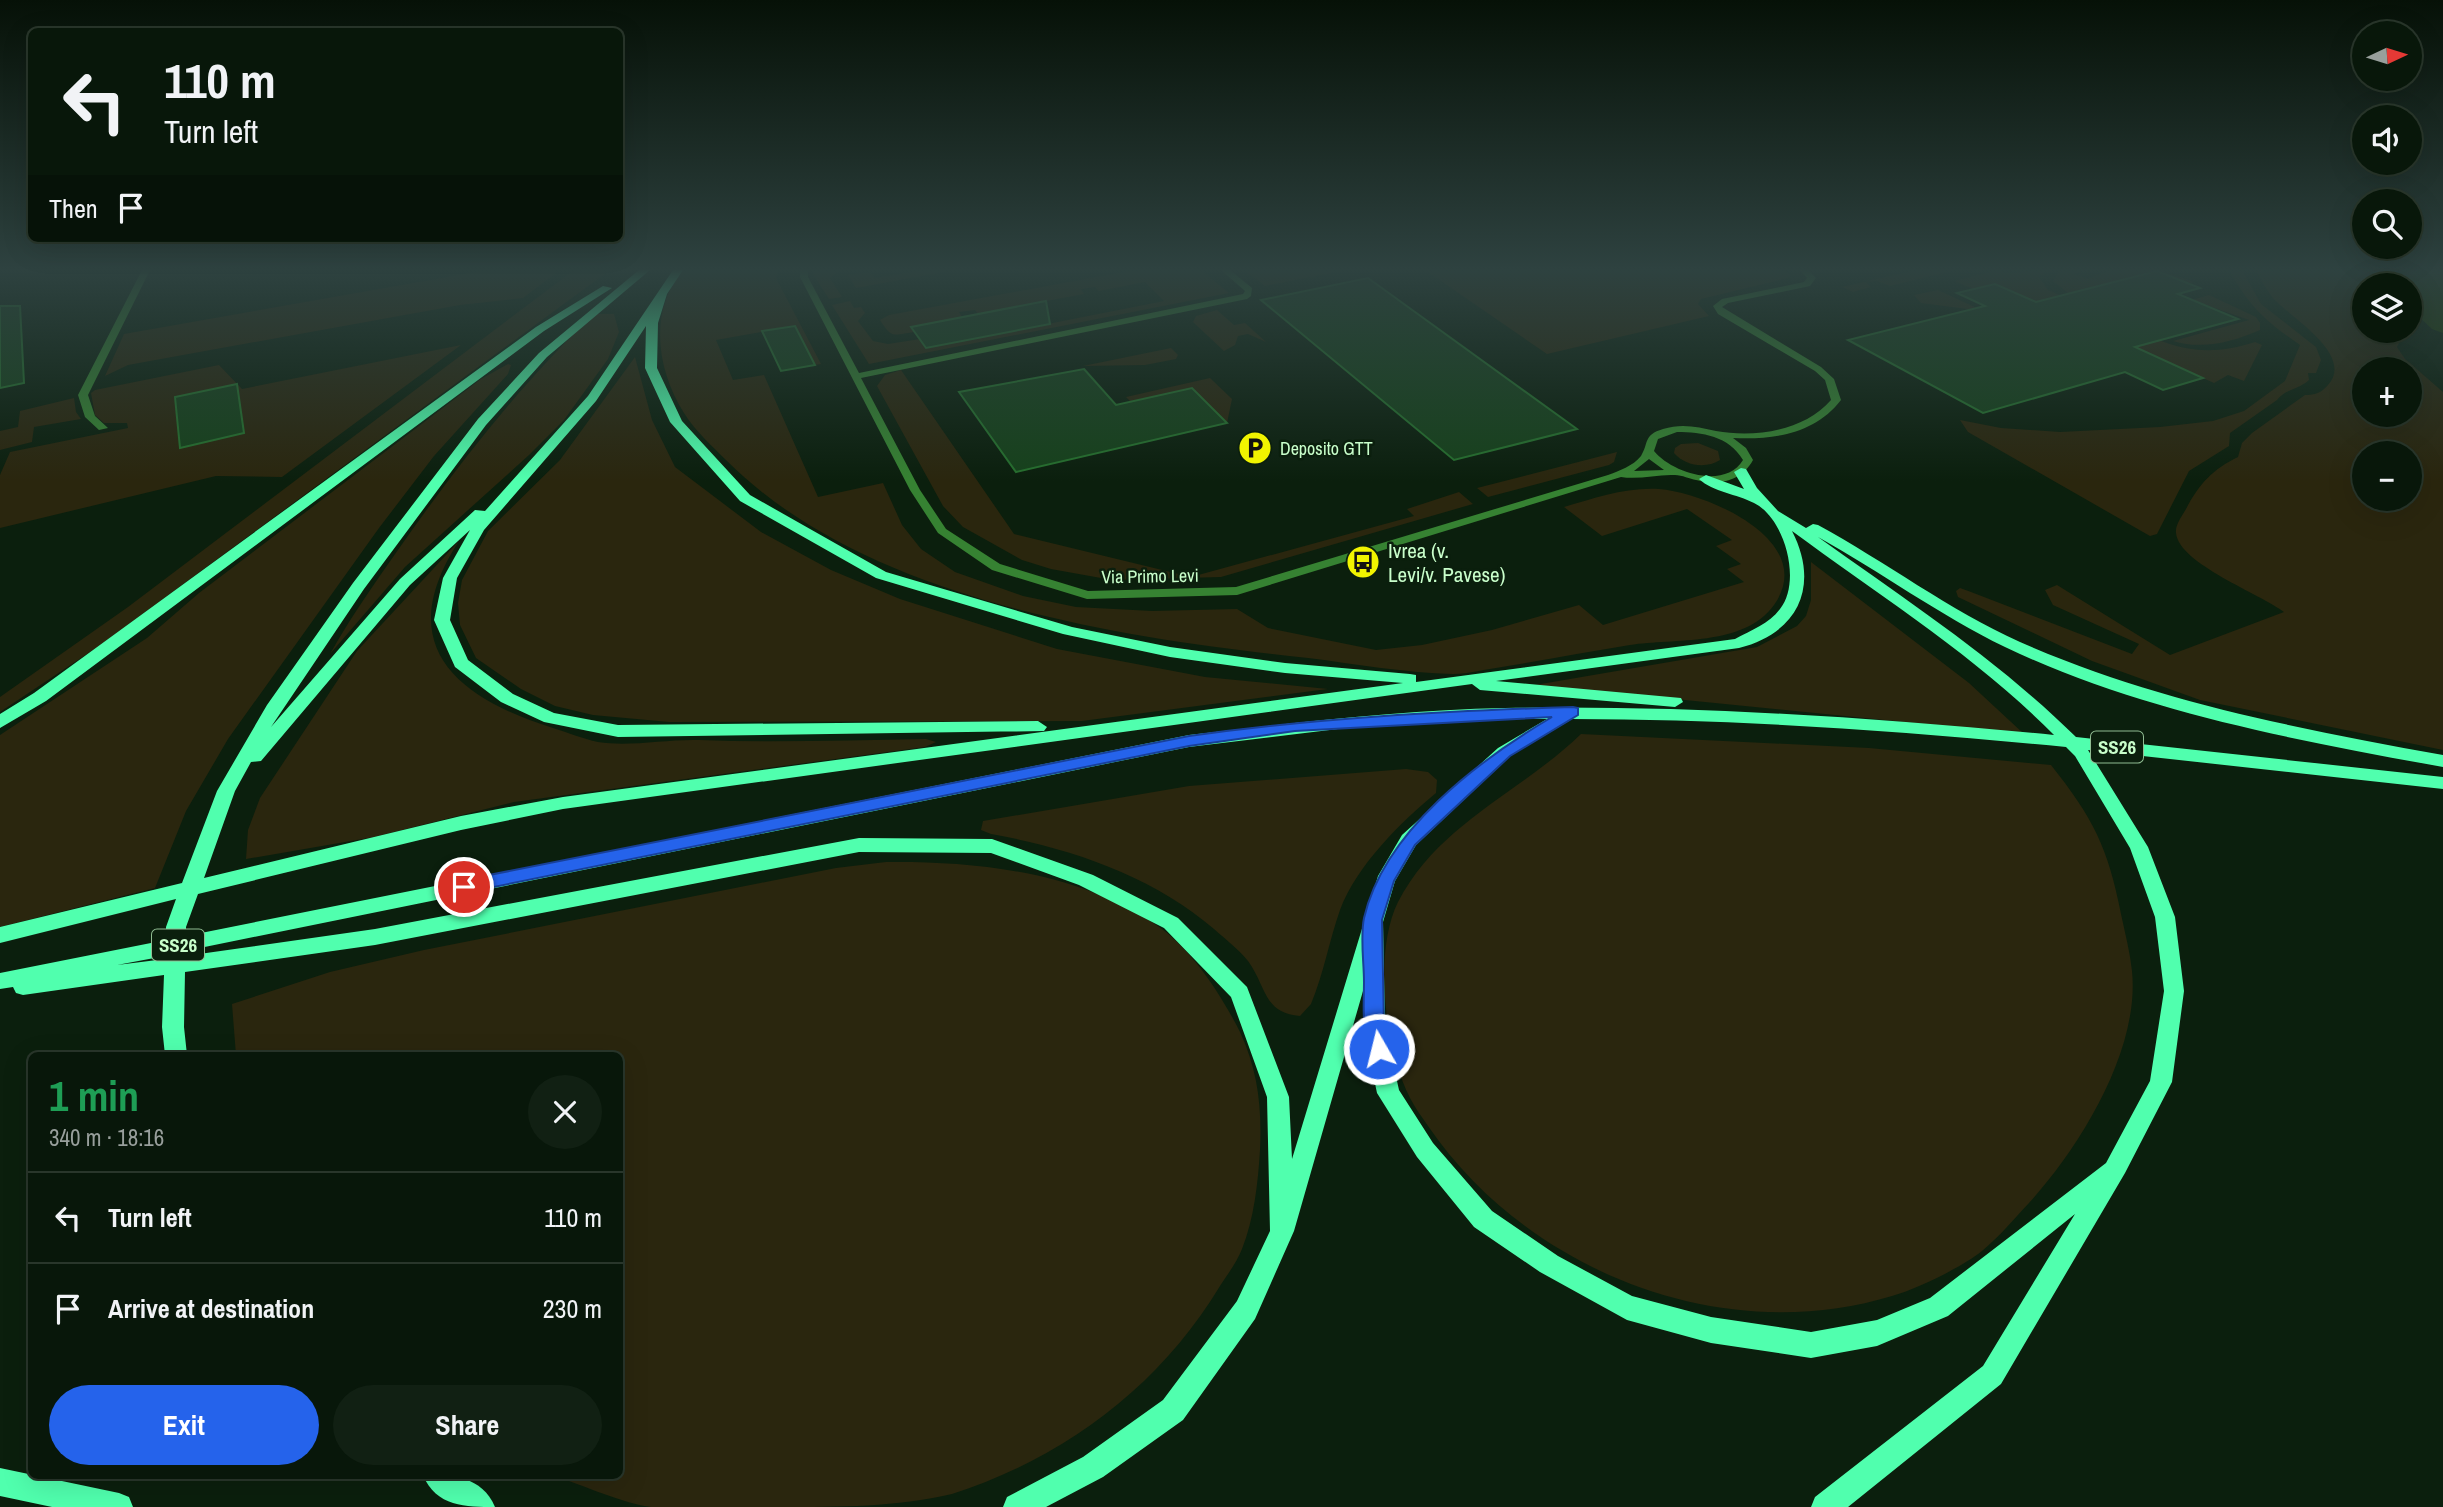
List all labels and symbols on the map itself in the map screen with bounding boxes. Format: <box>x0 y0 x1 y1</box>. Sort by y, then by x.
north arrow <box>2352 21 2422 91</box>
parking icon: Deposito GTT <box>1236 429 1274 467</box>
place label: Deposito GTT <box>1280 436 1373 461</box>
place label: Ivrea (v. Levi/v. Pavese) <box>1388 536 1505 589</box>
bus stop icon: Ivrea (v. Levi/v. Pavese) <box>1344 543 1382 581</box>
street label: Via Primo Levi <box>1101 563 1199 589</box>
road number: SS26 <box>2091 732 2143 762</box>
pin <box>434 857 494 917</box>
road number: SS26 <box>152 930 204 960</box>
position arrow <box>1342 1012 1416 1086</box>

